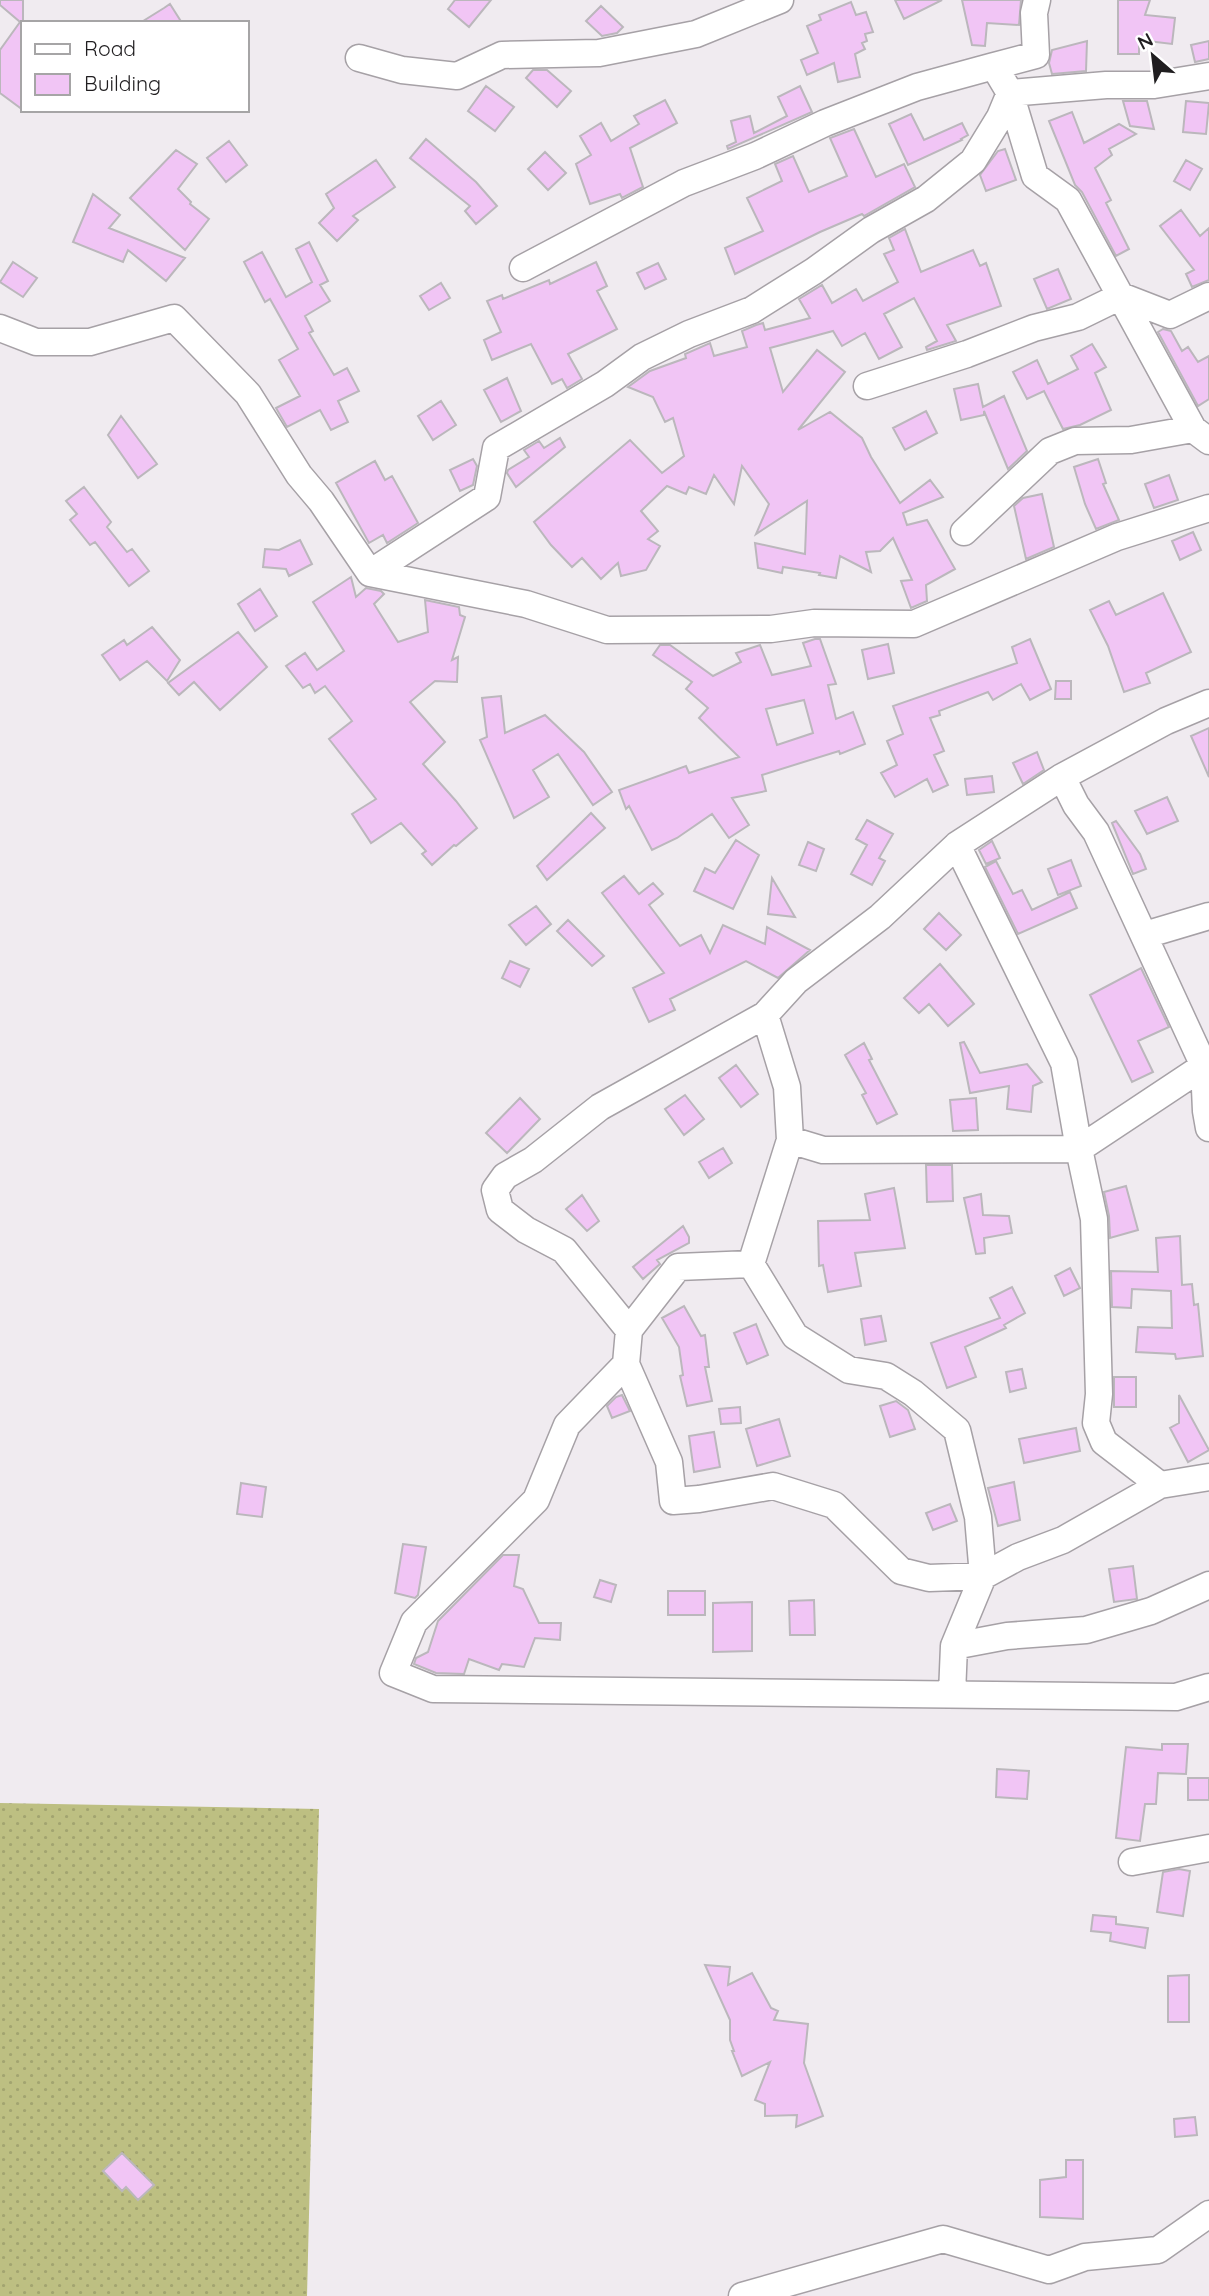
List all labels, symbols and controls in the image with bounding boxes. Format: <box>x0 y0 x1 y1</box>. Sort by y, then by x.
legend <box>21 21 248 112</box>
north arrow <box>1118 21 1188 91</box>
text: N <box>1133 27 1157 55</box>
text: Road <box>84 35 136 61</box>
text: Building <box>84 70 161 96</box>

